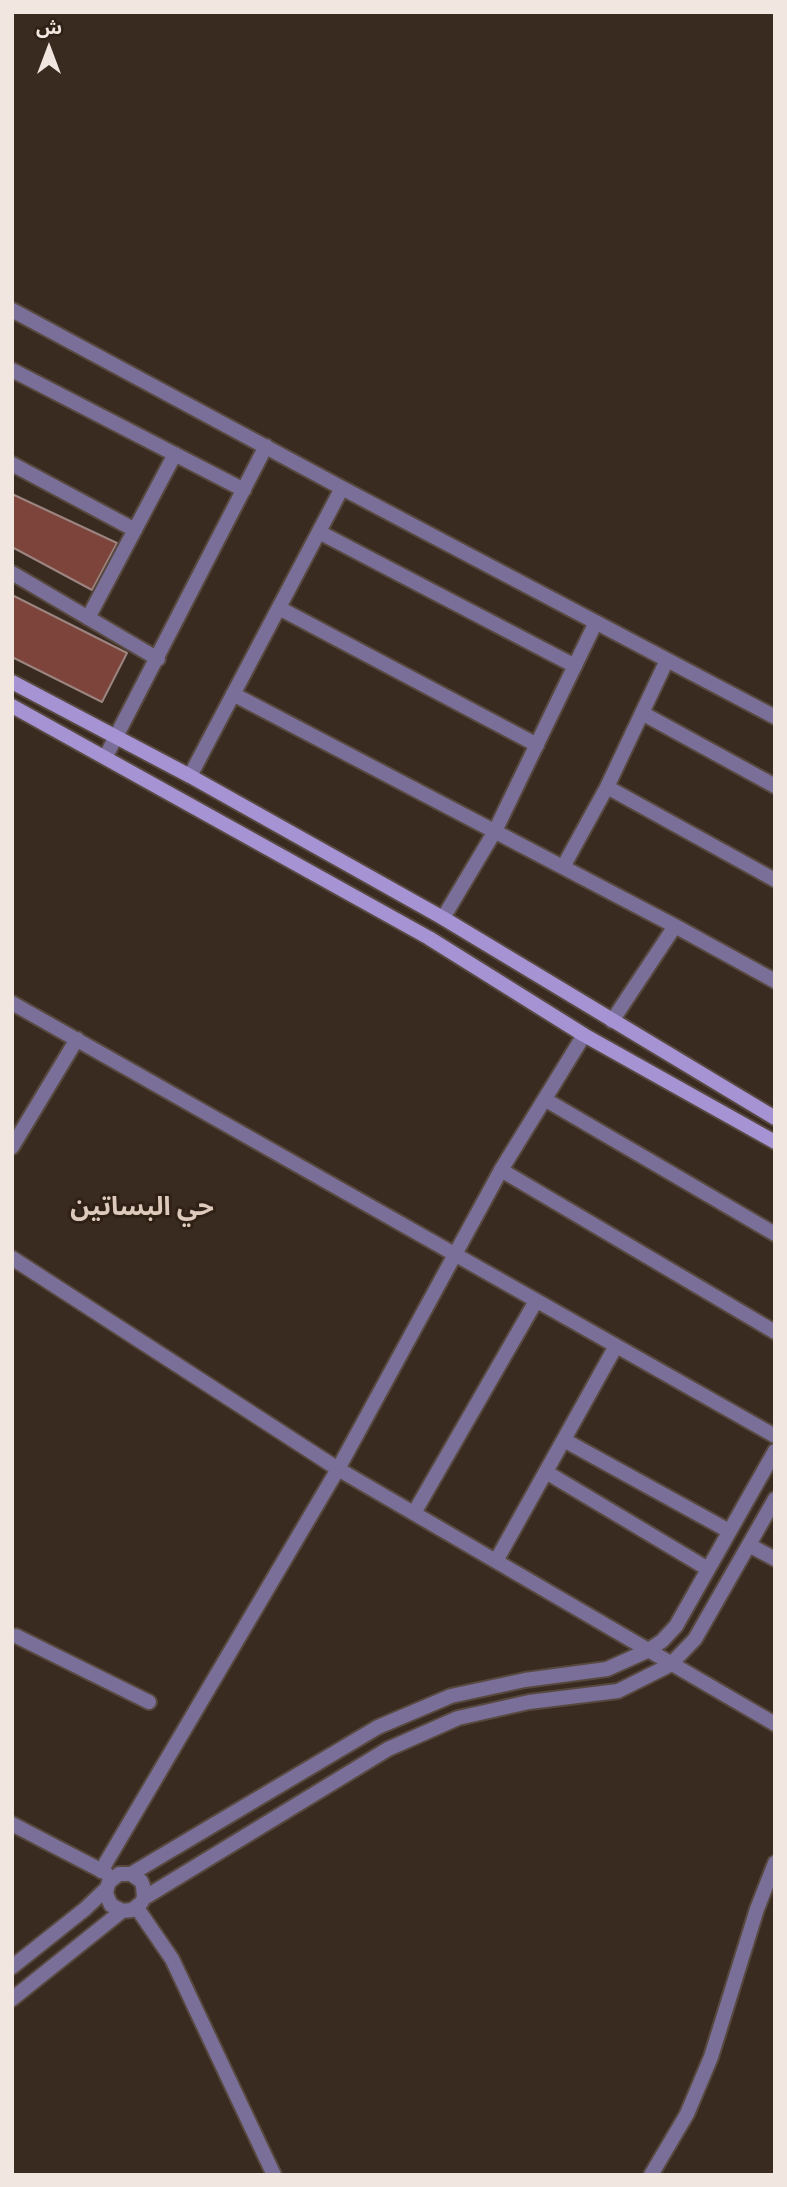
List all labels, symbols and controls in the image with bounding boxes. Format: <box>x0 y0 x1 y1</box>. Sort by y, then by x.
north arrow <box>14 14 84 84</box>
text: ش <box>36 16 62 39</box>
district label: حي البساتين <box>70 1192 214 1224</box>

